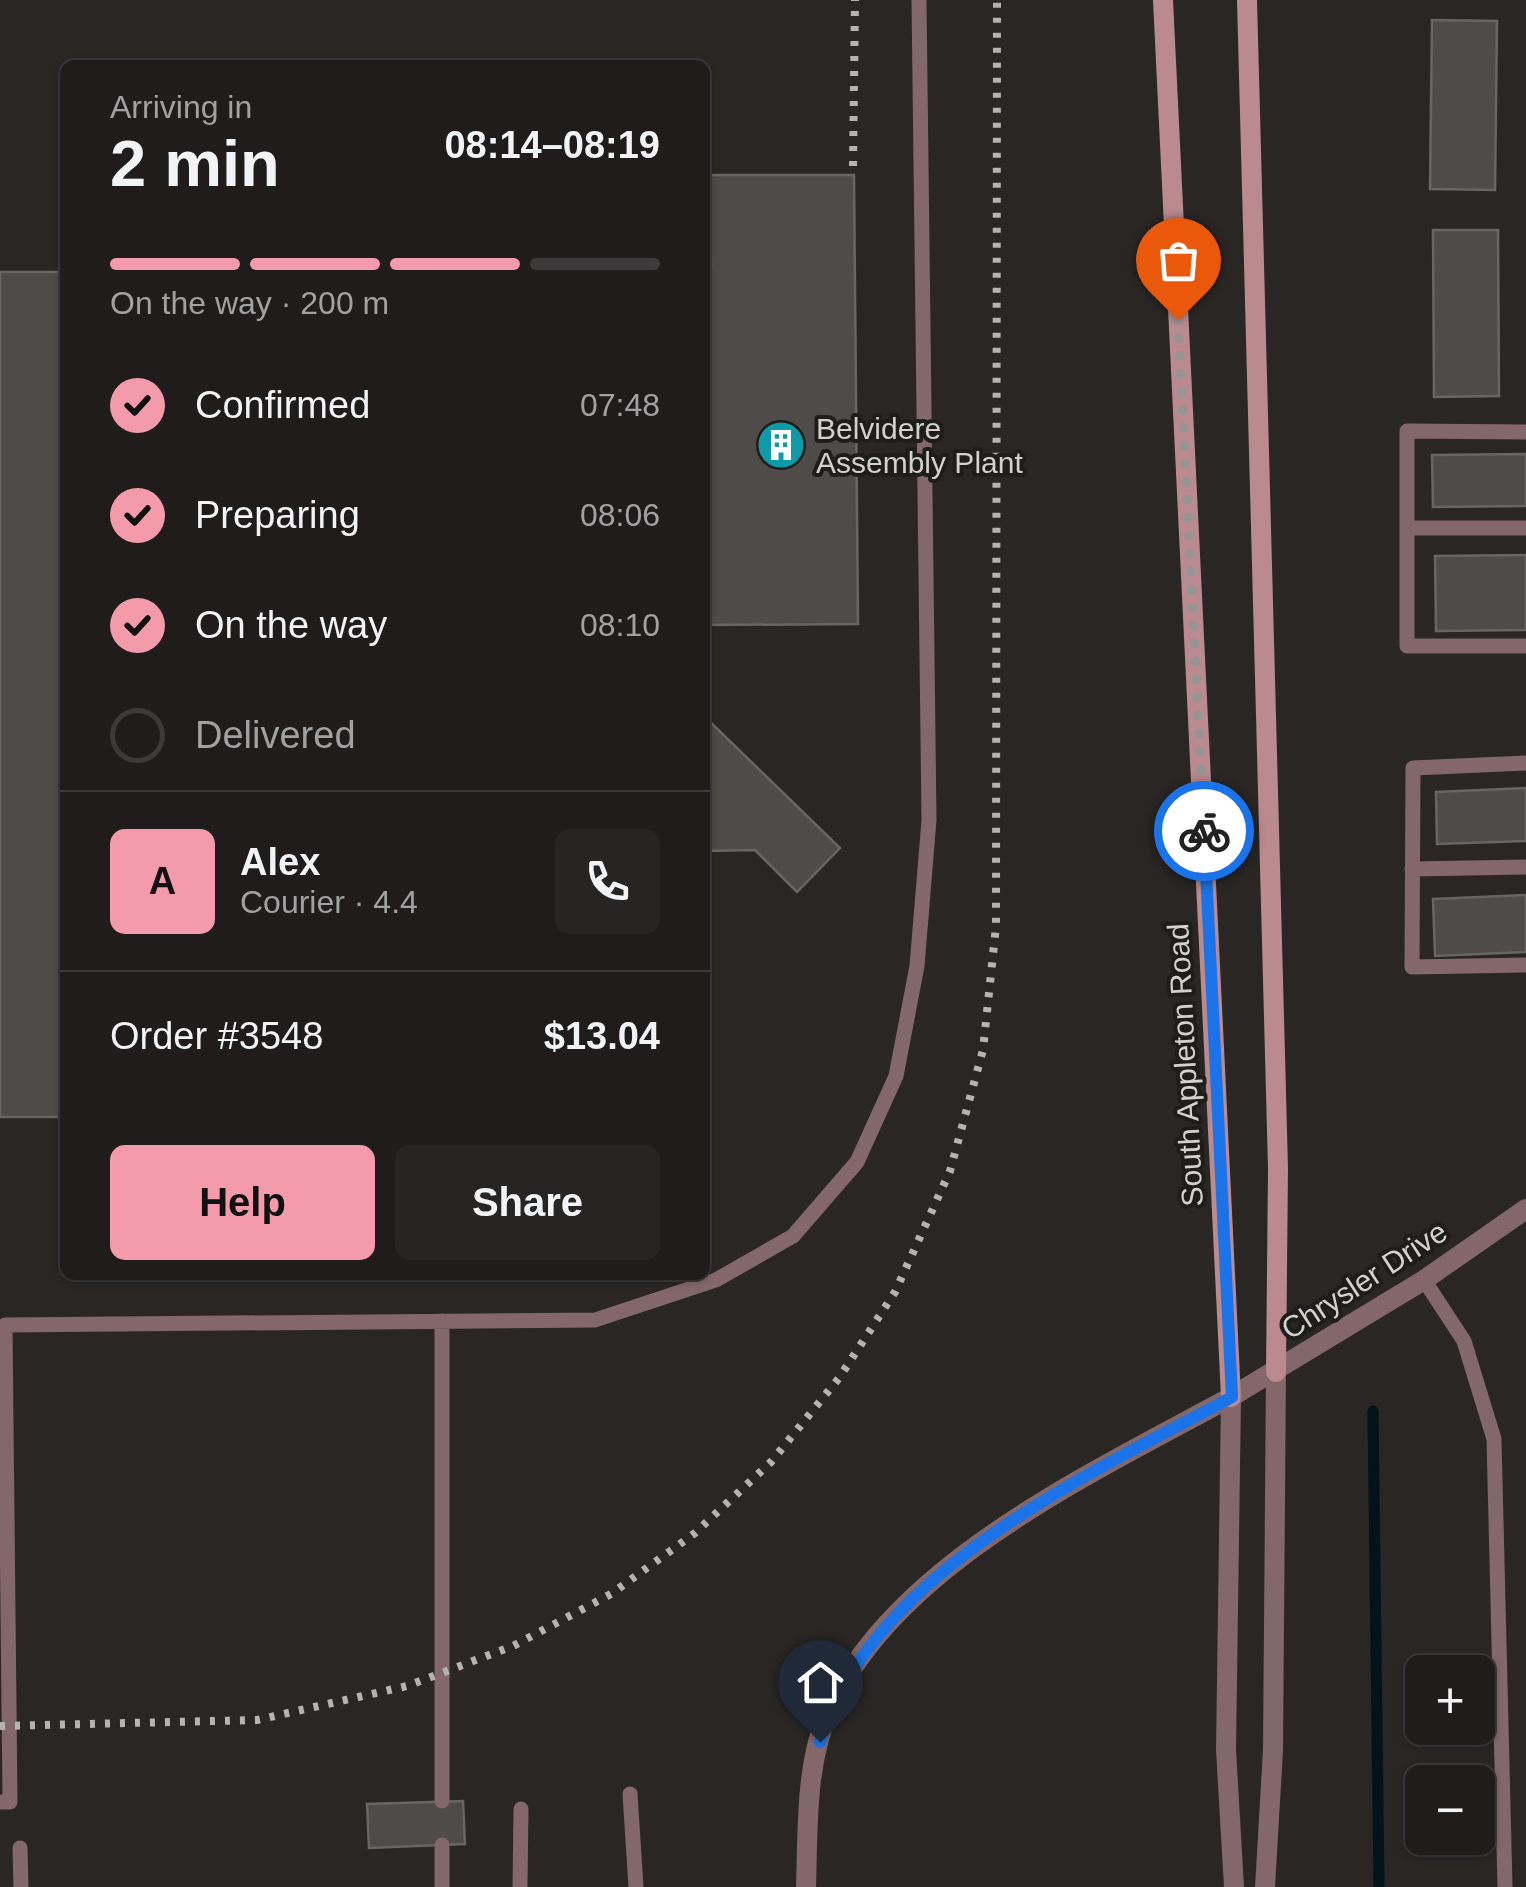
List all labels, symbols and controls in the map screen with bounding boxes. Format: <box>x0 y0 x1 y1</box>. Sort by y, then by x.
text: Arriving in <box>110 89 252 125</box>
text: 08:14–08:19 <box>444 124 660 166</box>
text: 2 min <box>110 127 280 200</box>
pin <box>1136 218 1221 321</box>
icon: bag <box>1151 233 1206 288</box>
text: On the way · 200 m <box>110 285 389 321</box>
icon: check <box>110 378 165 433</box>
text: Confirmed <box>195 384 370 426</box>
text: 07:48 <box>580 387 660 423</box>
place label: Belvidere Assembly Plant <box>816 412 1023 479</box>
building icon: Belvidere Assembly Plant <box>755 419 807 471</box>
icon: check <box>110 488 165 543</box>
text: Preparing <box>195 494 360 536</box>
text: 08:06 <box>580 497 660 533</box>
icon: check <box>110 598 165 653</box>
text: On the way <box>195 604 387 646</box>
text: 08:10 <box>580 607 660 643</box>
text: Delivered <box>195 714 356 756</box>
courier <box>1154 781 1254 881</box>
icon: bike <box>1177 804 1232 859</box>
button: phone <box>555 829 660 934</box>
text: Alex <box>240 841 320 883</box>
text: A <box>149 860 176 902</box>
text: Courier · 4.4 <box>240 884 418 920</box>
street label: South Appleton Road <box>1161 923 1209 1207</box>
text: Order #3548 <box>110 1015 323 1057</box>
text: $13.04 <box>544 1015 660 1057</box>
button: Help <box>110 1145 375 1260</box>
button: Share <box>395 1145 660 1260</box>
street label: Chrysler Drive <box>1275 1214 1453 1346</box>
pin <box>778 1640 863 1743</box>
icon: home <box>793 1655 848 1710</box>
map controls <box>1405 1655 1495 1855</box>
button: + <box>1405 1655 1495 1745</box>
button: − <box>1405 1765 1495 1855</box>

